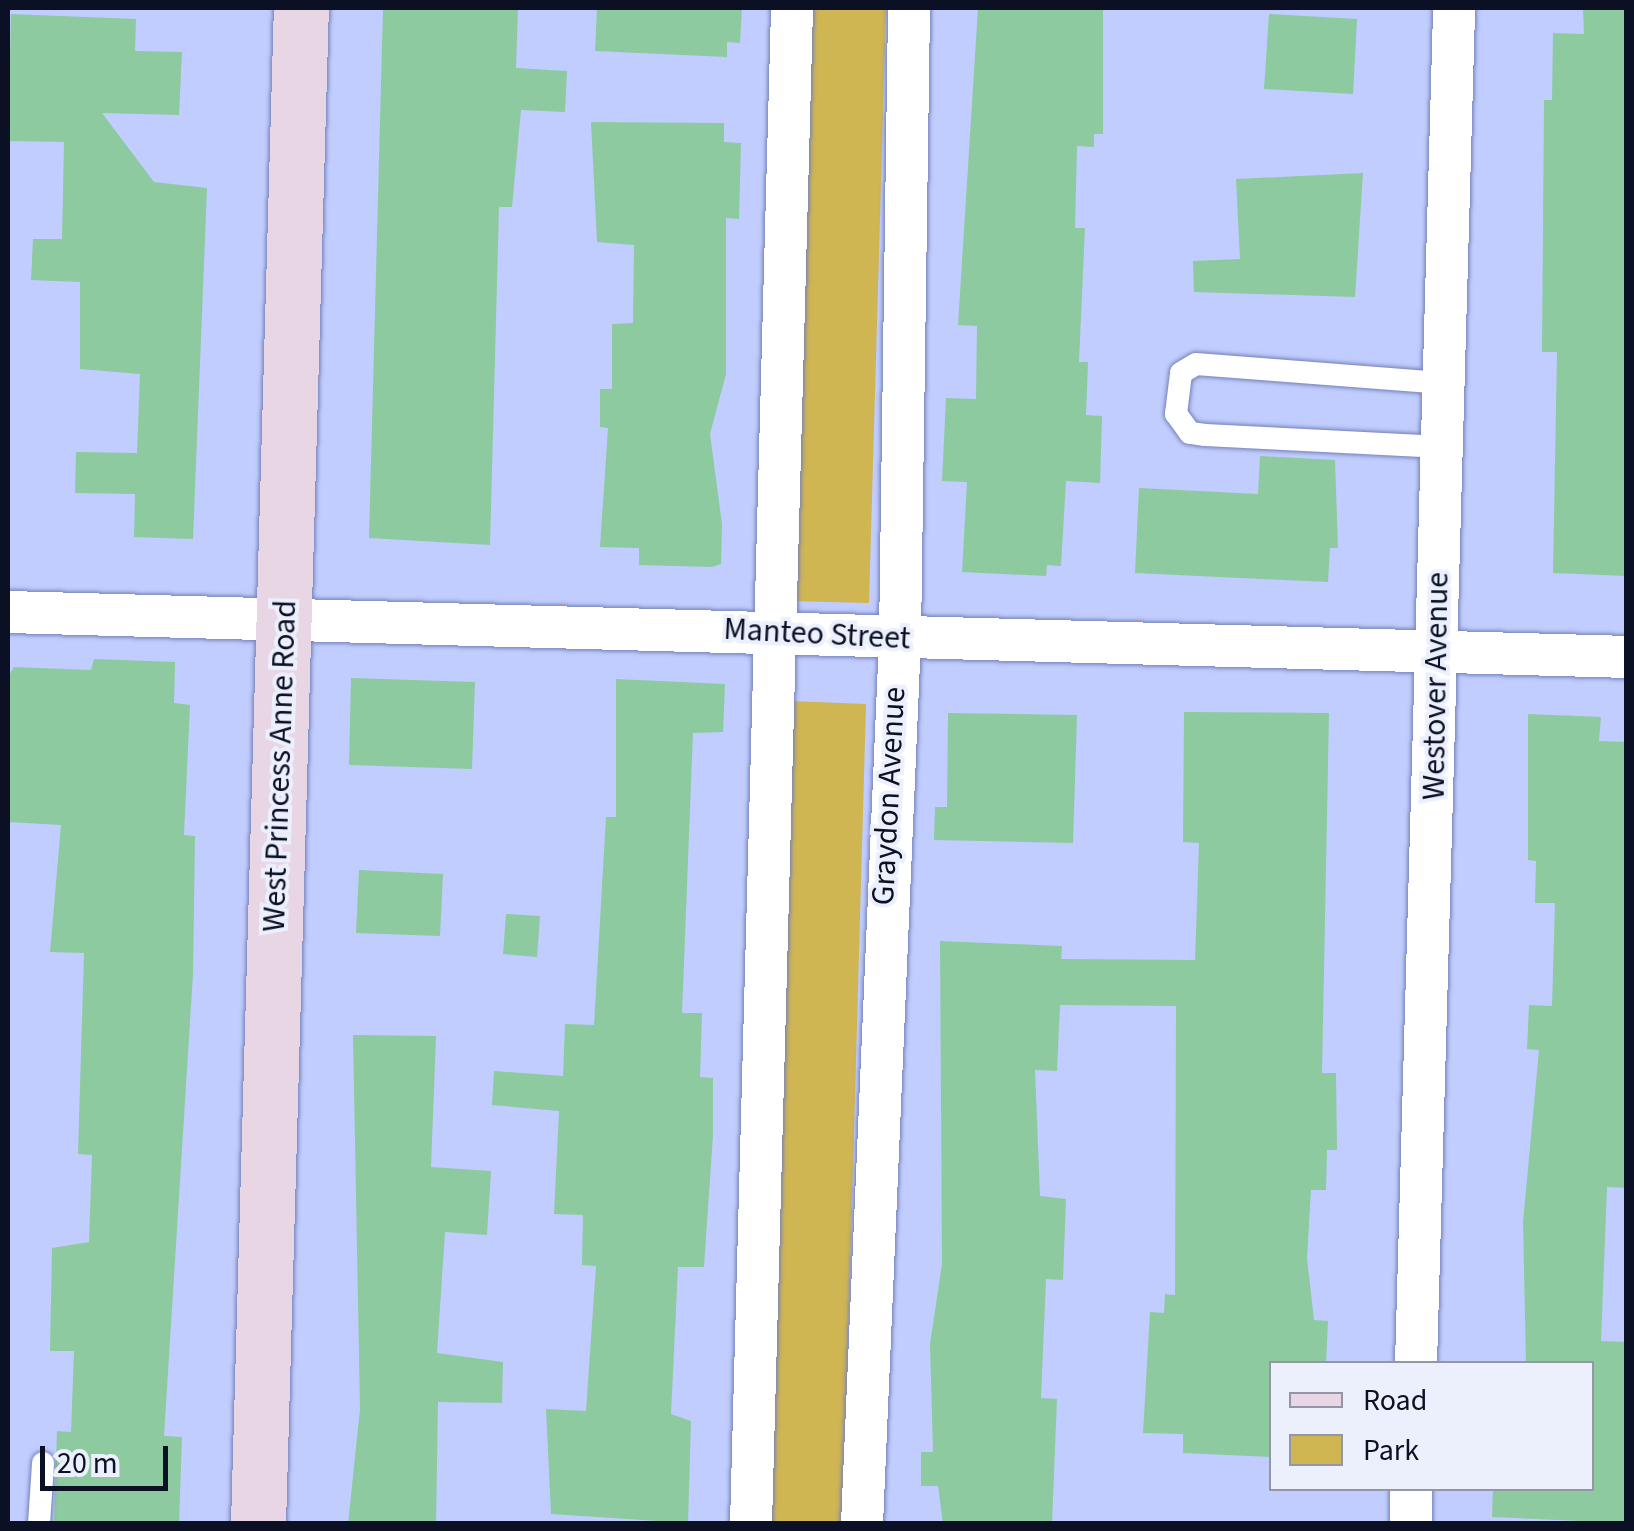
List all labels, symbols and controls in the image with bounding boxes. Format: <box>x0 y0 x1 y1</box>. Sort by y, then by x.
street label: Westover Avenue <box>1415 572 1457 800</box>
street label: West Princess Anne Road <box>255 599 305 933</box>
street label: Manteo Street <box>723 610 911 658</box>
street label: Graydon Avenue <box>864 686 914 906</box>
legend <box>1269 1361 1594 1491</box>
text: Road <box>1363 1379 1427 1422</box>
scale bar <box>45 1426 172 1488</box>
text: Park <box>1363 1429 1419 1472</box>
text: 20 m <box>57 1442 118 1485</box>

